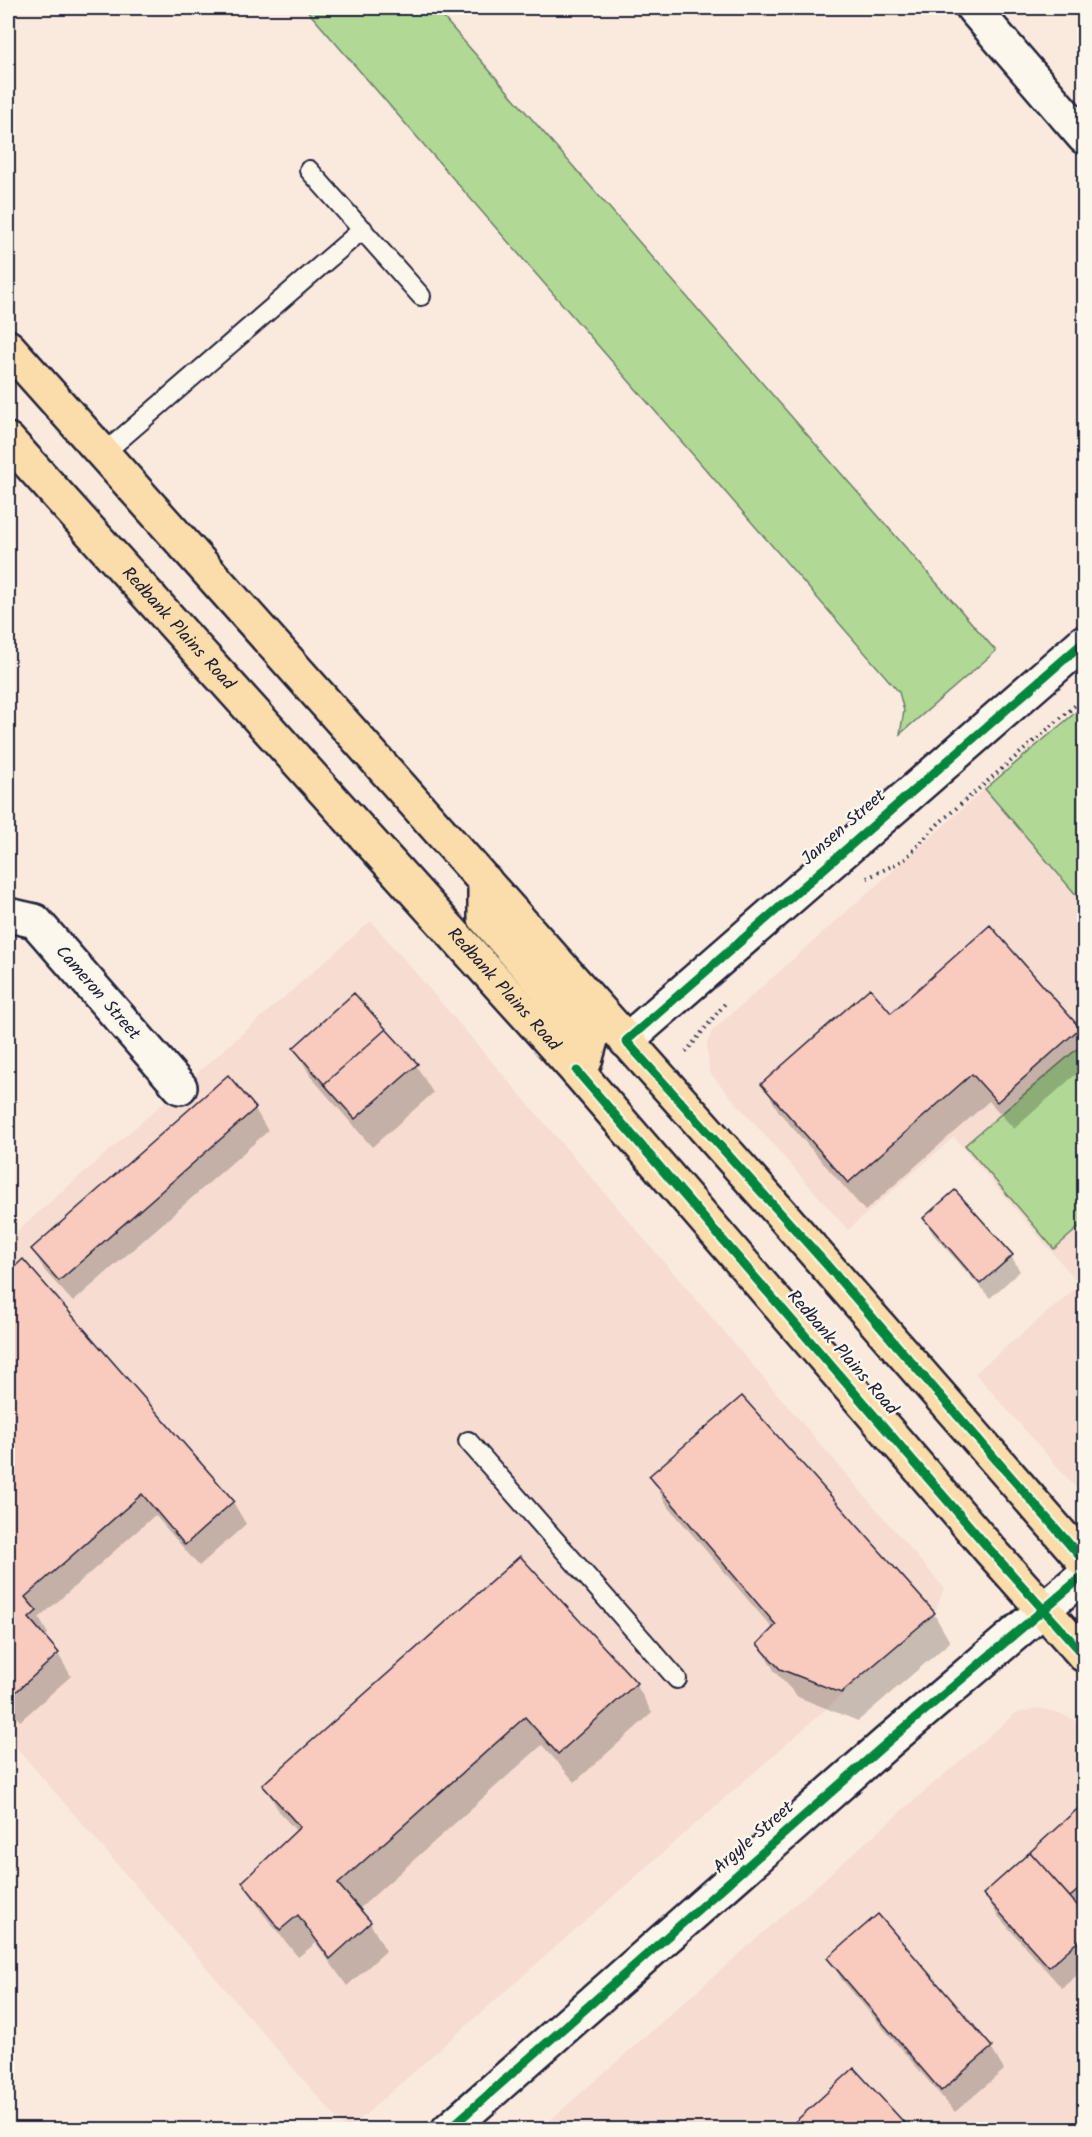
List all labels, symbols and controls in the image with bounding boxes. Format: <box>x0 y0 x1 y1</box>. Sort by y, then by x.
street label: Redbank Plains Road <box>114 560 243 698</box>
street label: Jansen Street <box>795 782 894 873</box>
street label: Redbank Plains Road <box>440 921 568 1059</box>
street label: Cameron Street <box>48 939 148 1048</box>
street label: Redbank Plains Road <box>779 1284 906 1423</box>
street label: Argyle Street <box>707 1794 802 1882</box>

